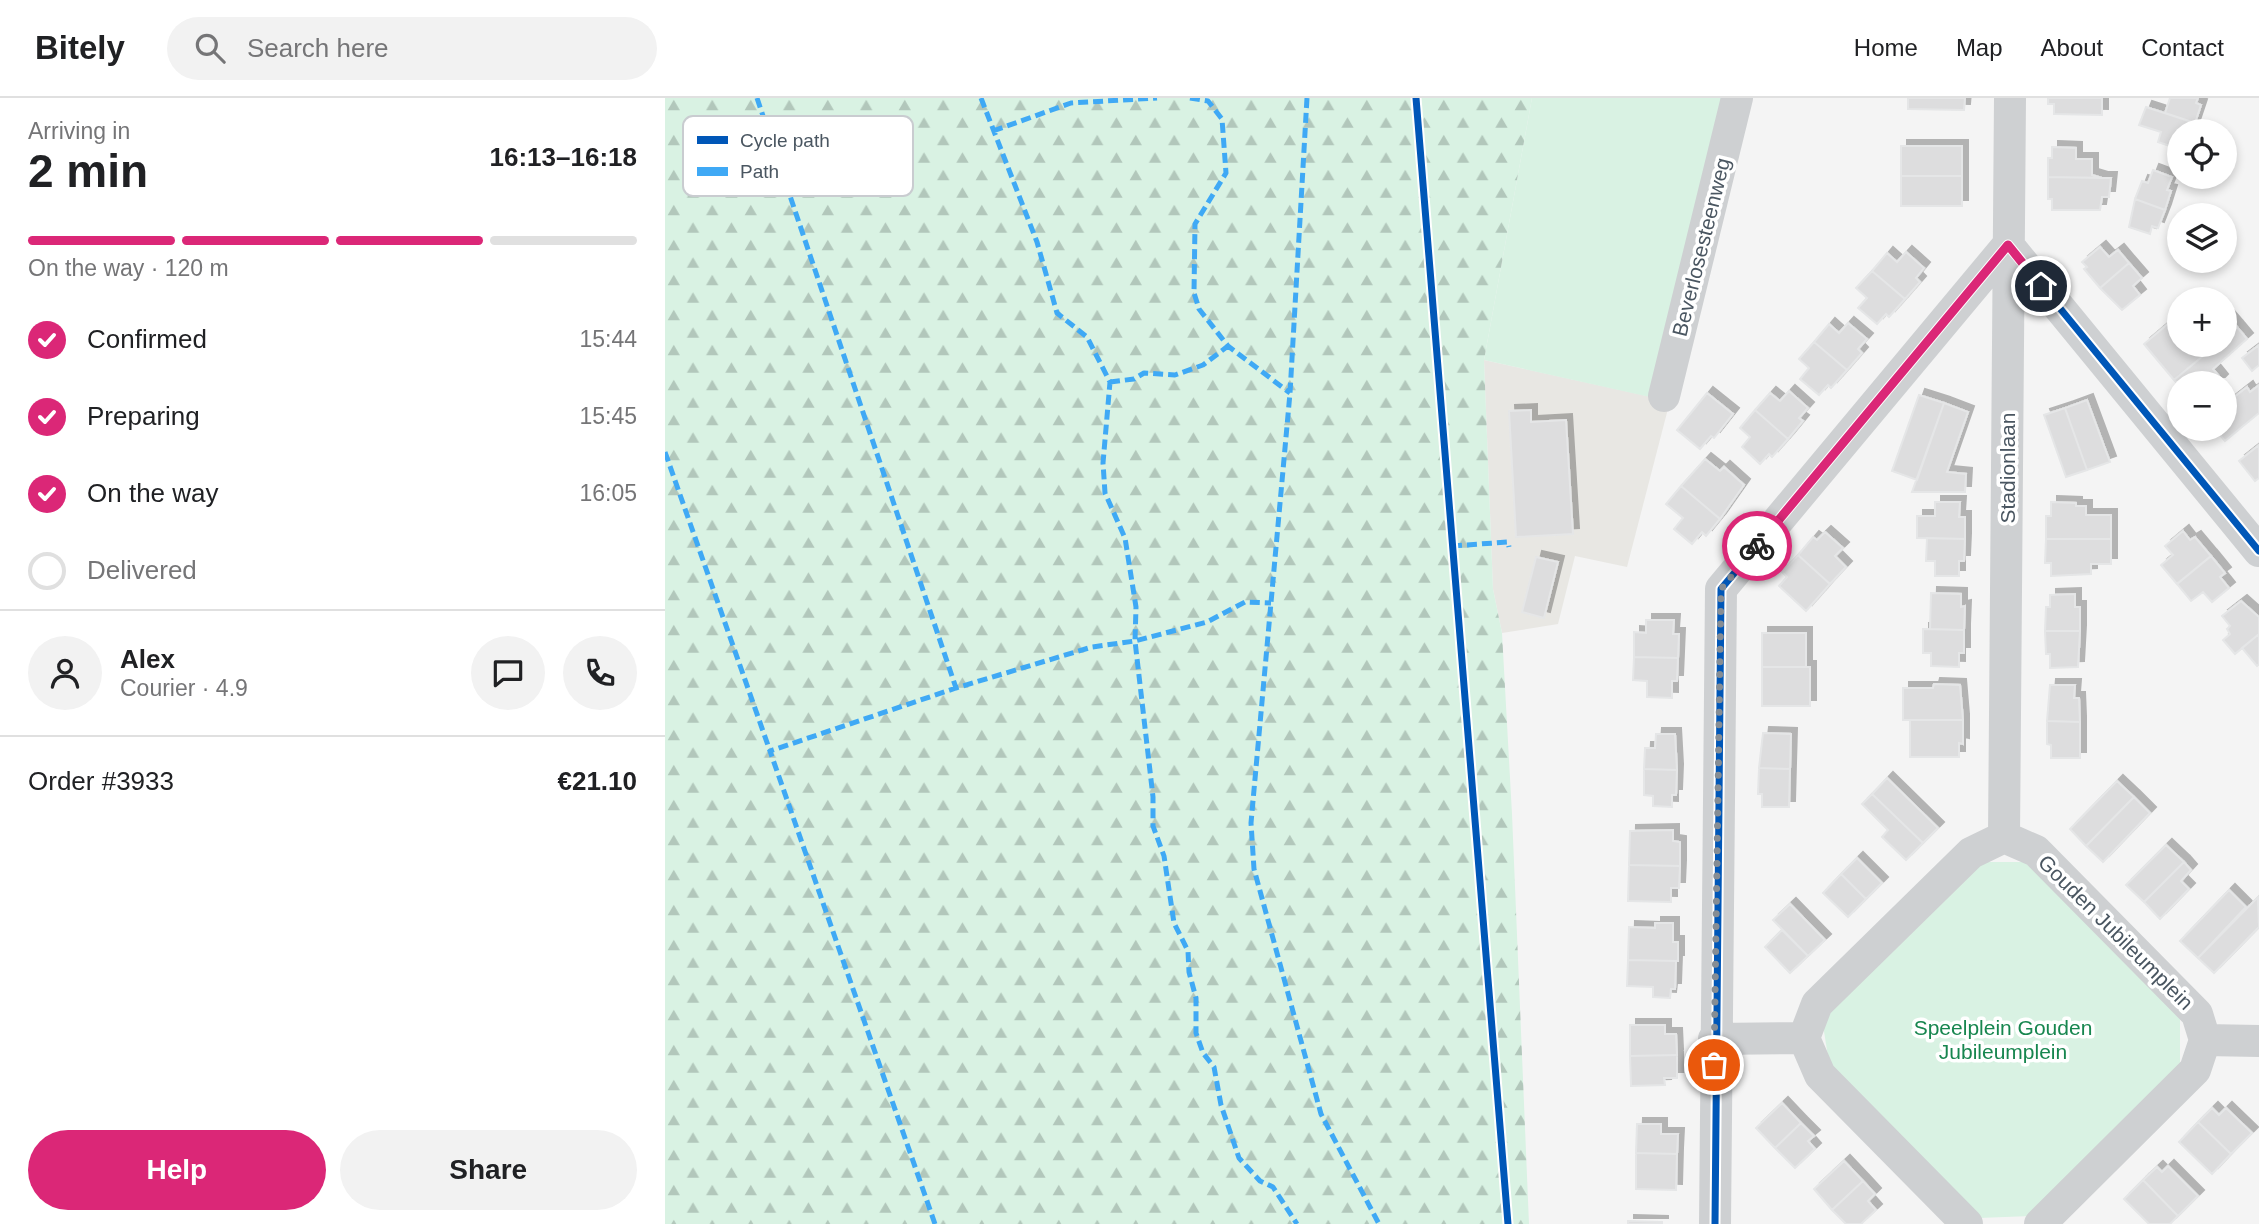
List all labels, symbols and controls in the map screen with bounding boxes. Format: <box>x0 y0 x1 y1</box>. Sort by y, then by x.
search box <box>167 17 657 80</box>
text: Bitely <box>35 29 125 66</box>
icon: search <box>191 29 229 67</box>
text: Search here <box>247 33 389 63</box>
text: Home <box>1854 34 1918 61</box>
text: Map <box>1956 34 2003 61</box>
text: About <box>2041 34 2103 61</box>
text: Contact <box>2141 34 2224 61</box>
legend <box>683 116 913 196</box>
text: Arriving in <box>28 118 130 144</box>
map controls <box>2167 119 2237 441</box>
button: locate <box>2167 119 2237 189</box>
text: Cycle path <box>740 130 830 151</box>
text: 16:13–16:18 <box>490 142 637 172</box>
text: 2 min <box>28 145 148 197</box>
street label: Beverlosesteenweg <box>1668 155 1734 339</box>
text: Path <box>740 161 779 182</box>
button: layers <box>2167 203 2237 273</box>
text: On the way · 120 m <box>28 255 229 281</box>
pin <box>2011 256 2071 316</box>
icon: home <box>2022 267 2060 305</box>
button: + <box>2167 287 2237 357</box>
icon: check <box>28 321 66 359</box>
text: Confirmed <box>87 324 207 354</box>
text: 15:44 <box>579 326 637 352</box>
button: − <box>2167 371 2237 441</box>
icon: check <box>28 398 66 436</box>
text: Preparing <box>87 401 200 431</box>
text: 15:45 <box>579 403 637 429</box>
street label: Stadionlaan <box>1996 413 2019 523</box>
icon: check <box>28 475 66 513</box>
text: On the way <box>87 478 219 508</box>
text: 16:05 <box>579 480 637 506</box>
courier <box>1722 511 1792 581</box>
icon: bike <box>1738 527 1776 565</box>
text: Delivered <box>87 555 197 585</box>
button: person <box>28 636 102 710</box>
button: chat <box>471 636 545 710</box>
button: phone <box>563 636 637 710</box>
text: Alex <box>120 644 175 674</box>
text: Courier · 4.9 <box>120 675 248 701</box>
text: Order #3933 <box>28 766 174 796</box>
text: €21.10 <box>557 766 637 796</box>
street label: Gouden Jubileumplein <box>2034 850 2198 1014</box>
park label: Speelplein Gouden Jubileumplein <box>1914 1016 2092 1063</box>
pin <box>1684 1035 1744 1095</box>
icon: bag <box>1695 1046 1733 1084</box>
button: Help <box>28 1130 326 1210</box>
button: Share <box>340 1130 637 1210</box>

